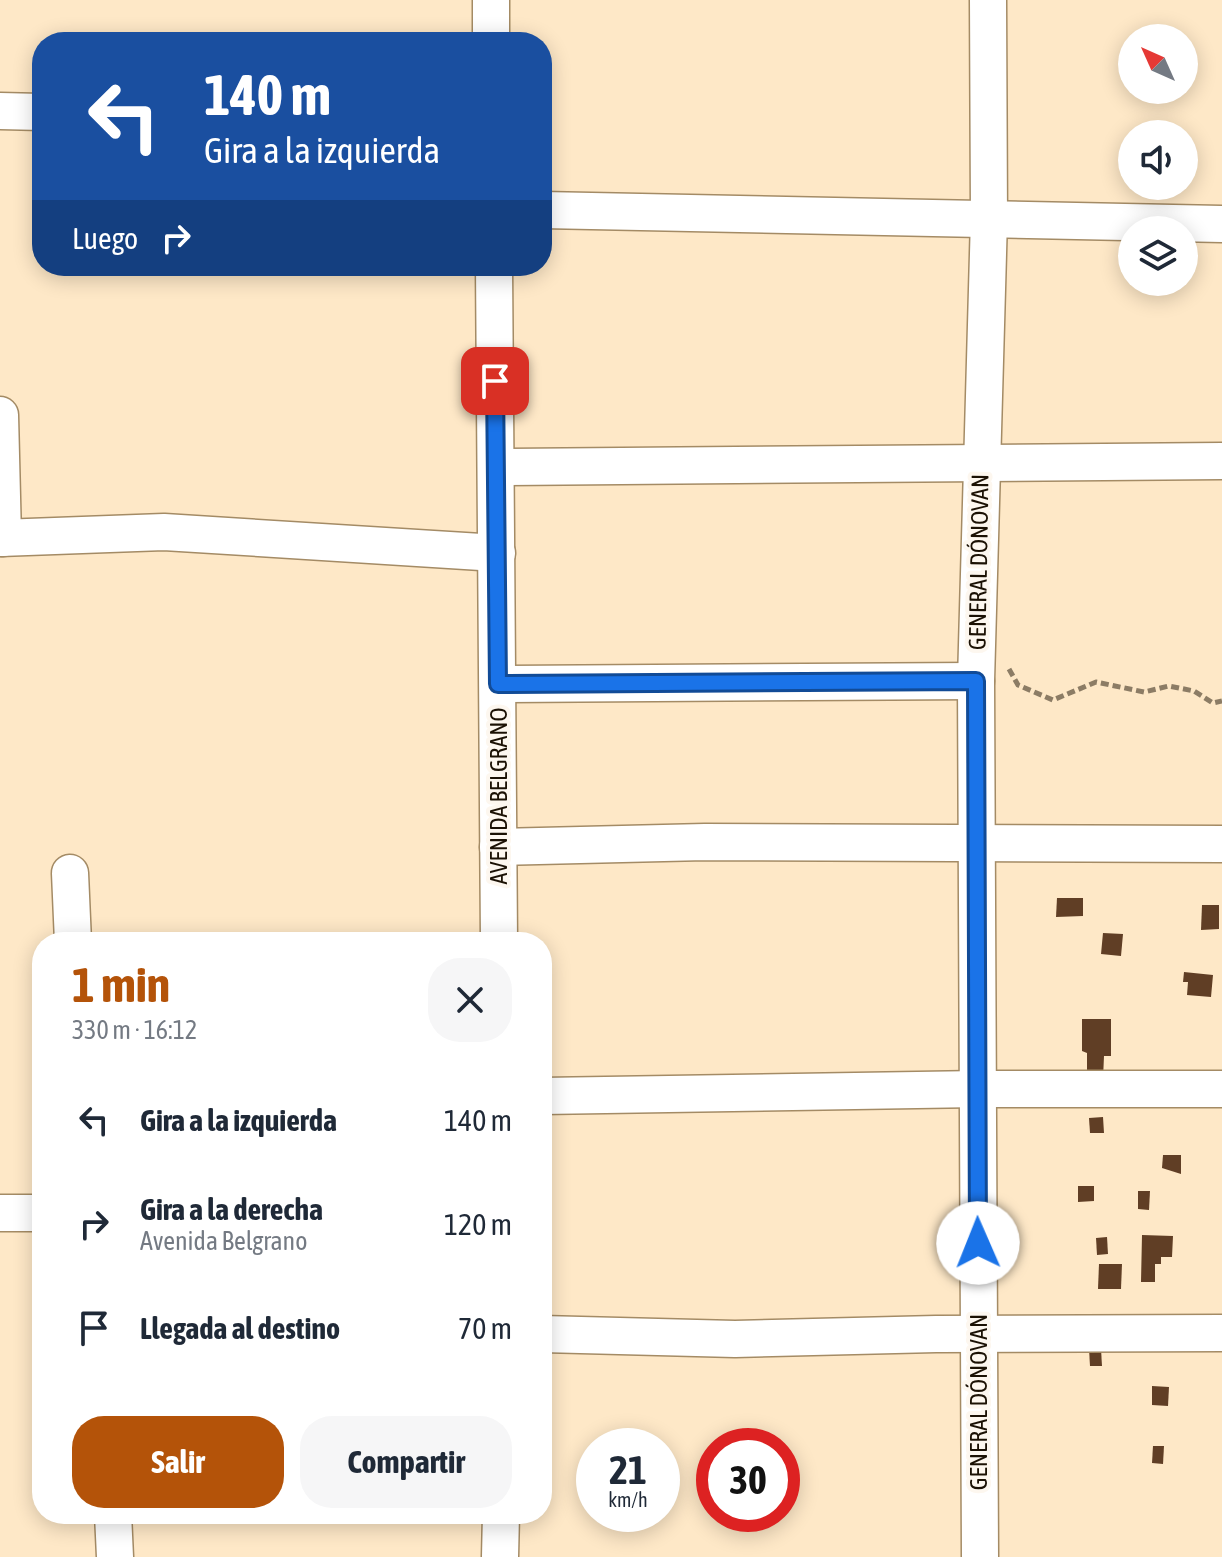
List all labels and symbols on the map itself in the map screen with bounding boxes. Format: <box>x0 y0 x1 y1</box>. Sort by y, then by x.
north arrow <box>1118 24 1198 104</box>
pin <box>461 347 529 415</box>
street label: GENERAL DÓNOVAN <box>963 474 994 650</box>
street label: AVENIDA BELGRANO <box>485 707 512 885</box>
position arrow <box>936 1201 1020 1285</box>
street label: GENERAL DÓNOVAN <box>965 1314 992 1490</box>
speed limit sign: 30 <box>696 1428 800 1532</box>

